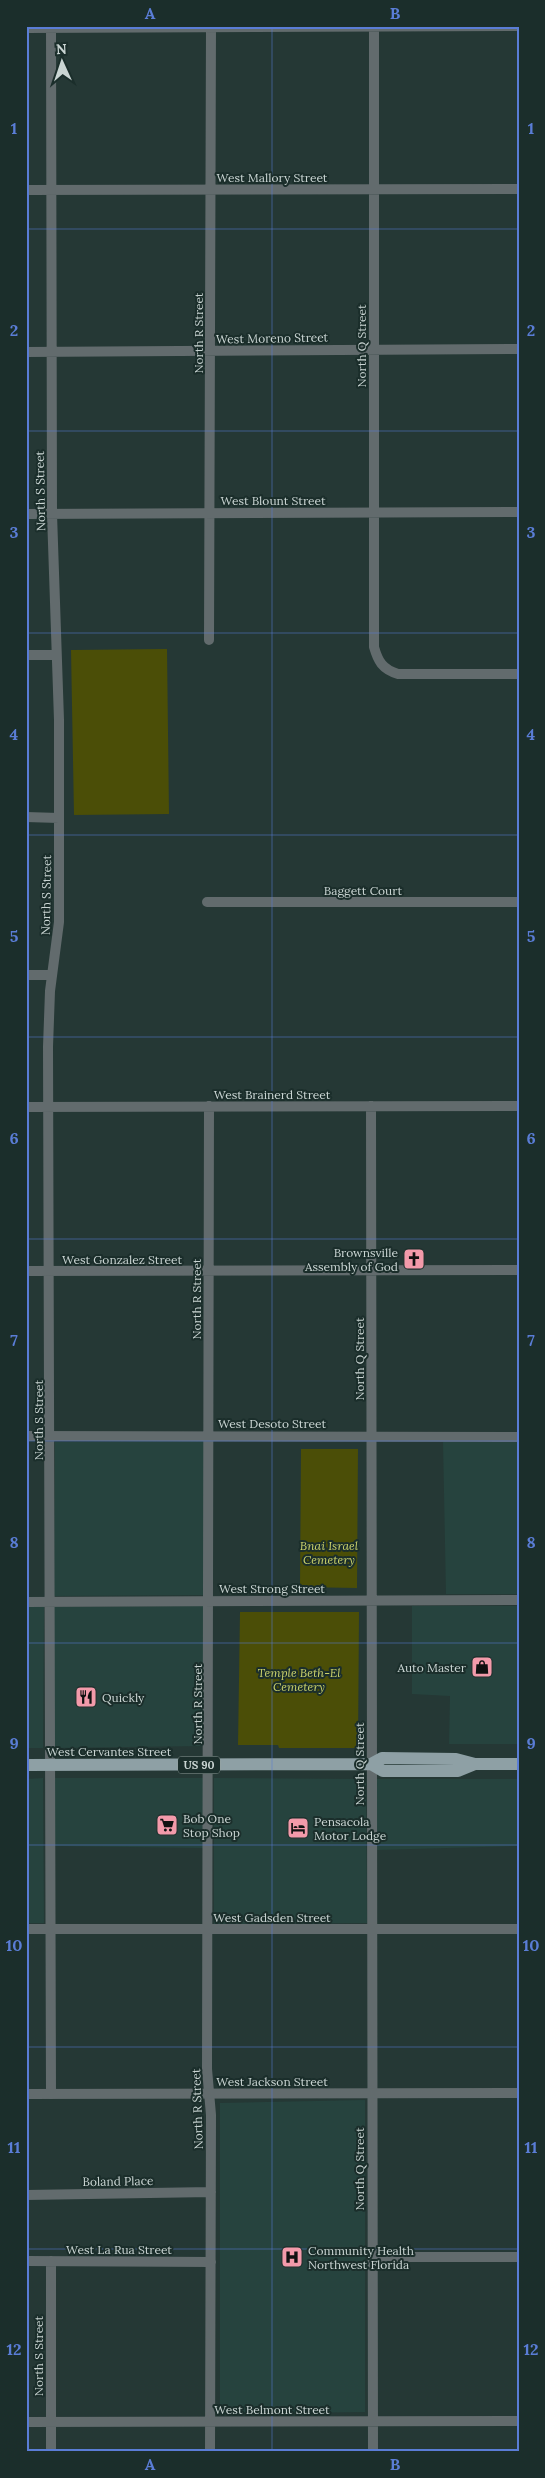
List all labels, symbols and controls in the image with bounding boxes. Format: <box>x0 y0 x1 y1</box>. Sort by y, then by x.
text: A <box>145 3 156 23</box>
text: B <box>390 3 401 23</box>
north arrow <box>38 38 88 88</box>
text: N <box>55 40 67 58</box>
text: 1 <box>11 118 17 138</box>
text: 1 <box>528 118 534 138</box>
street label: West Mallory Street <box>216 170 328 185</box>
street label: North R Street <box>191 292 206 374</box>
street label: North Q Street <box>354 304 369 388</box>
text: 2 <box>10 320 18 340</box>
text: 2 <box>527 320 535 340</box>
street label: West Moreno Street <box>216 330 329 346</box>
street label: North S Street <box>32 450 48 531</box>
street label: West Blount Street <box>220 493 326 508</box>
text: 3 <box>10 522 19 542</box>
text: 3 <box>527 522 536 542</box>
text: 4 <box>10 724 19 744</box>
text: 4 <box>527 724 536 744</box>
street label: North S Street <box>38 854 54 935</box>
street label: Baggett Court <box>324 883 403 898</box>
text: 5 <box>10 926 19 946</box>
text: 5 <box>527 926 536 946</box>
street label: West Brainerd Street <box>214 1087 331 1102</box>
text: 6 <box>9 1128 19 1148</box>
text: 6 <box>526 1128 536 1148</box>
place label: Brownsville Assembly of God <box>304 1245 398 1274</box>
church icon: Brownsville Assembly of God <box>402 1247 426 1271</box>
street label: West Gonzalez Street <box>62 1252 182 1267</box>
street label: North R Street <box>189 1258 204 1340</box>
street label: North Q Street <box>352 1317 367 1401</box>
text: 7 <box>10 1330 18 1350</box>
text: 7 <box>527 1330 535 1350</box>
street label: North S Street <box>31 1379 46 1460</box>
street label: West Desoto Street <box>218 1416 326 1431</box>
text: 8 <box>9 1532 19 1552</box>
text: 8 <box>526 1532 536 1552</box>
park label: Bnai Israel Cemetery <box>300 1538 359 1567</box>
street label: West Strong Street <box>219 1581 325 1596</box>
shop icon: Auto Master <box>470 1655 494 1679</box>
place label: Auto Master <box>396 1660 467 1675</box>
street label: North R Street <box>190 1663 205 1745</box>
park label: Temple Beth-El Cemetery <box>257 1665 341 1694</box>
restaurant icon: Quickly <box>74 1685 98 1709</box>
place label: Quickly <box>102 1690 145 1705</box>
street label: North Q Street <box>352 1722 367 1806</box>
text: 9 <box>9 1733 19 1753</box>
text: 9 <box>526 1733 536 1753</box>
street label: West Cervantes Street <box>47 1744 172 1759</box>
road number: US 90 <box>178 1756 220 1774</box>
place label: Bob One Stop Shop <box>183 1811 240 1840</box>
supermarket icon: Bob One Stop Shop <box>155 1813 179 1837</box>
place label: Pensacola Motor Lodge <box>314 1814 387 1843</box>
hotel icon: Pensacola Motor Lodge <box>286 1816 310 1840</box>
street label: West Gadsden Street <box>213 1910 331 1925</box>
text: 10 <box>6 1935 22 1955</box>
text: 10 <box>523 1935 539 1955</box>
street label: North R Street <box>188 2068 206 2150</box>
street label: West Jackson Street <box>216 2074 328 2089</box>
street label: North Q Street <box>352 2127 367 2211</box>
text: 11 <box>8 2137 21 2157</box>
text: 11 <box>525 2137 538 2157</box>
street label: Boland Place <box>82 2173 154 2189</box>
street label: West La Rua Street <box>66 2242 172 2257</box>
place label: Community Health Northwest Florida <box>308 2243 414 2272</box>
hospital icon: Community Health Northwest Florida <box>280 2245 304 2269</box>
street label: North S Street <box>31 2315 46 2396</box>
text: 12 <box>6 2339 22 2359</box>
text: 12 <box>523 2339 539 2359</box>
street label: West Belmont Street <box>214 2402 330 2417</box>
text: A <box>145 2454 156 2474</box>
text: B <box>390 2454 401 2474</box>

